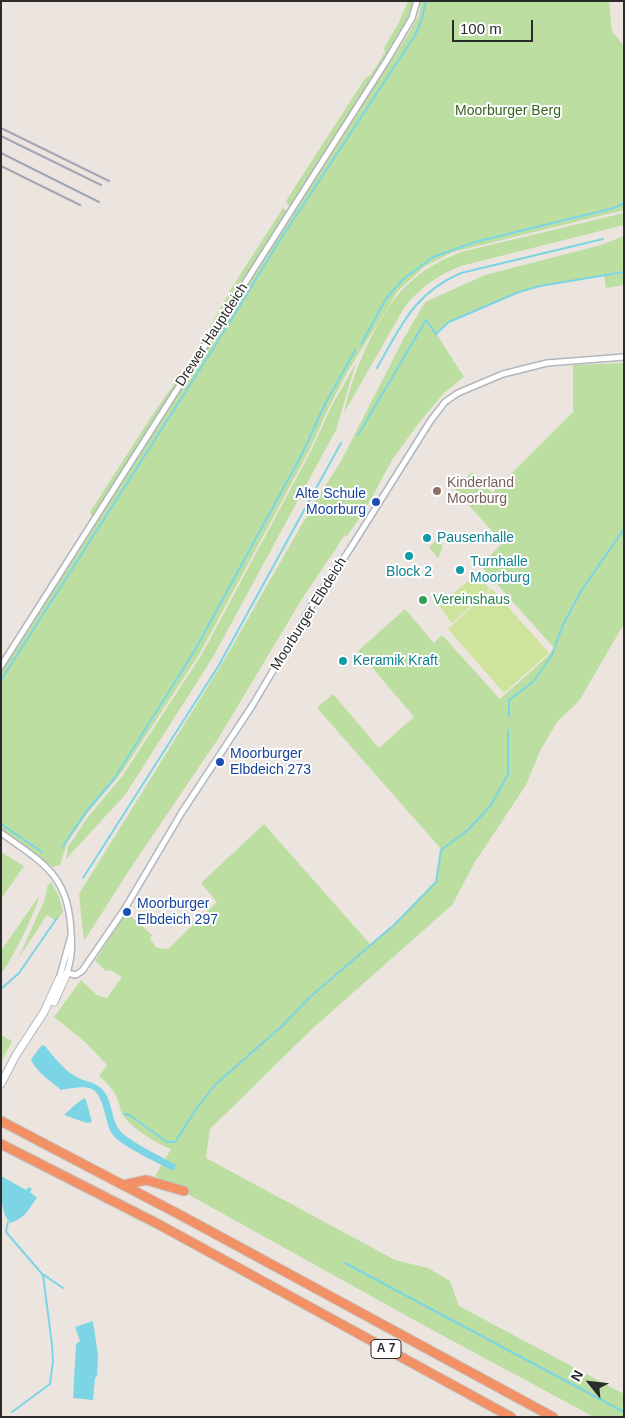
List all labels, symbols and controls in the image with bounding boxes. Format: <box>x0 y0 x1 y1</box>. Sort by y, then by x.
scale bar <box>455 10 536 42</box>
text: 100 m <box>460 20 502 37</box>
park label: Moorburger Berg <box>455 103 561 119</box>
street label: Drewer Hauptdeich <box>172 280 252 390</box>
place label: Kinderland Moorburg <box>447 475 514 508</box>
marker: Kinderland Moorburg <box>431 485 443 497</box>
place label: Alte Schule Moorburg <box>295 486 366 518</box>
marker: Alte Schule Moorburg <box>370 496 382 508</box>
place label: Pausenhalle <box>437 530 514 546</box>
marker: Pausenhalle <box>421 532 433 544</box>
marker: Block 2 <box>403 550 415 562</box>
street label: Moorburger Elbdeich <box>267 554 351 674</box>
place label: Turnhalle Moorburg <box>470 554 530 586</box>
place label: Block 2 <box>386 564 432 580</box>
marker: Turnhalle Moorburg <box>454 564 466 576</box>
place label: Vereinshaus <box>433 592 510 608</box>
marker: Vereinshaus <box>417 594 429 606</box>
place label: Keramik Kraft <box>353 653 438 669</box>
marker: Keramik Kraft <box>337 655 349 667</box>
place label: Moorburger Elbdeich 273 <box>230 746 311 779</box>
marker: Moorburger Elbdeich 273 <box>214 756 226 768</box>
place label: Moorburger Elbdeich 297 <box>137 896 218 929</box>
marker: Moorburger Elbdeich 297 <box>121 906 133 918</box>
road number: A 7 <box>371 1340 401 1358</box>
north arrow <box>565 1358 615 1408</box>
text: N <box>567 1367 586 1384</box>

